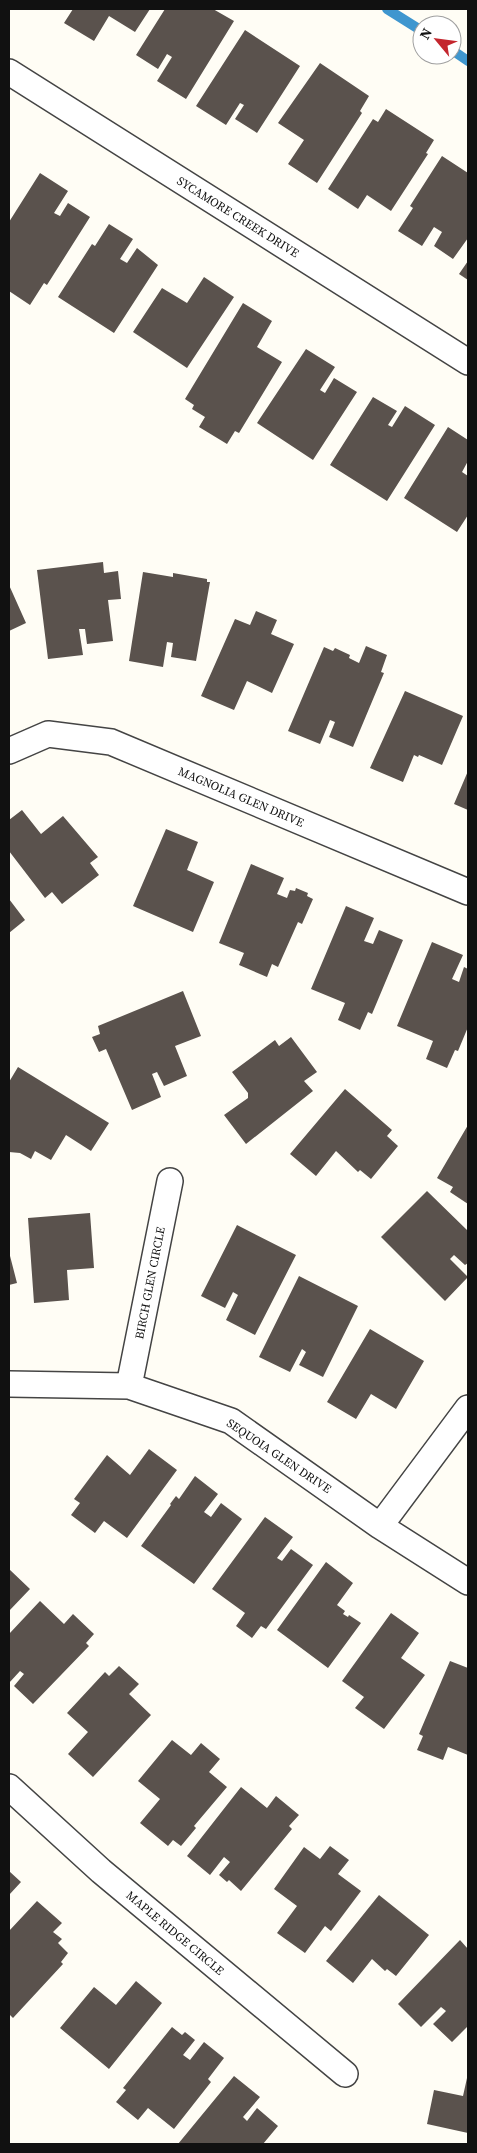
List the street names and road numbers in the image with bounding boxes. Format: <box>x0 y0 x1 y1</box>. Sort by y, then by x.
street label: SYCAMORE CREEK DRIVE <box>174 173 302 261</box>
street label: MAGNOLIA GLEN DRIVE <box>176 763 306 831</box>
street label: BIRCH GLEN CIRCLE <box>131 1225 169 1341</box>
street label: SEQUOIA GLEN DRIVE <box>224 1415 334 1497</box>
street label: MAPLE RIDGE CIRCLE <box>123 1887 227 1979</box>

